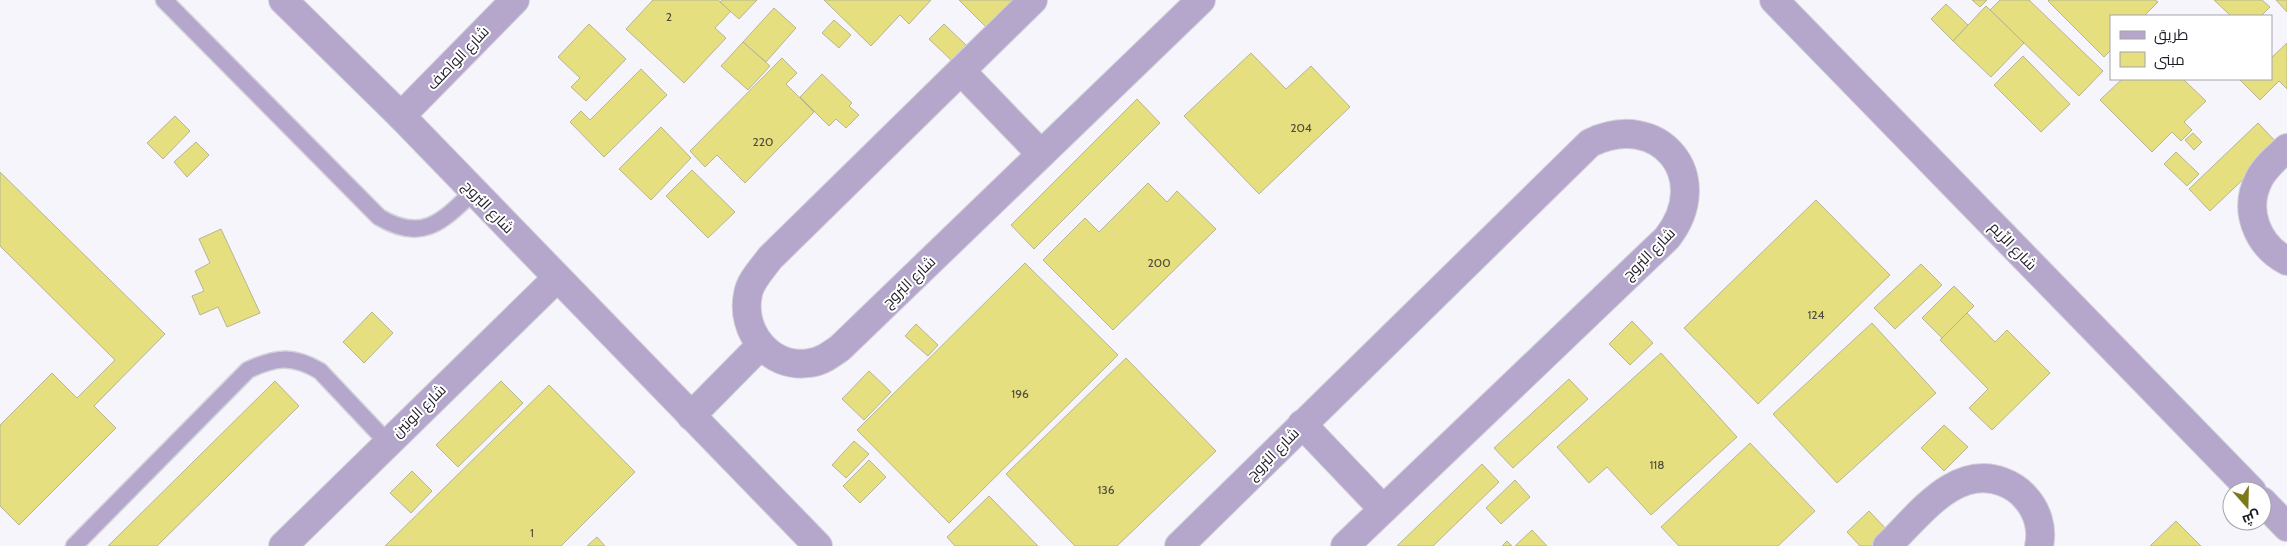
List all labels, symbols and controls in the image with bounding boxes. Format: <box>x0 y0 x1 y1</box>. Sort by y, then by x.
house number: 2 <box>666 9 672 24</box>
legend <box>2110 15 2272 80</box>
street label: شارع الواصف <box>423 22 494 95</box>
text: طريق <box>2154 26 2188 45</box>
text: مبنى <box>2154 51 2185 70</box>
house number: 204 <box>1290 120 1312 135</box>
house number: 220 <box>753 134 773 149</box>
street label: شارع البُروج <box>457 177 518 239</box>
street label: شارع الرِّيم <box>1984 218 2040 275</box>
street label: شارع البُروج <box>1619 224 1680 285</box>
street label: شارع البُروج <box>879 252 941 313</box>
house number: 200 <box>1147 255 1171 270</box>
house number: 124 <box>1807 307 1825 322</box>
street label: شارع الوتين <box>388 381 451 443</box>
house number: 196 <box>1011 386 1029 401</box>
street label: شارع البُروج <box>1243 424 1304 485</box>
house number: 118 <box>1649 457 1665 472</box>
north arrow <box>2222 481 2272 531</box>
house number: 136 <box>1097 482 1115 497</box>
text: ش <box>2240 507 2263 530</box>
house number: 1 <box>530 525 534 540</box>

